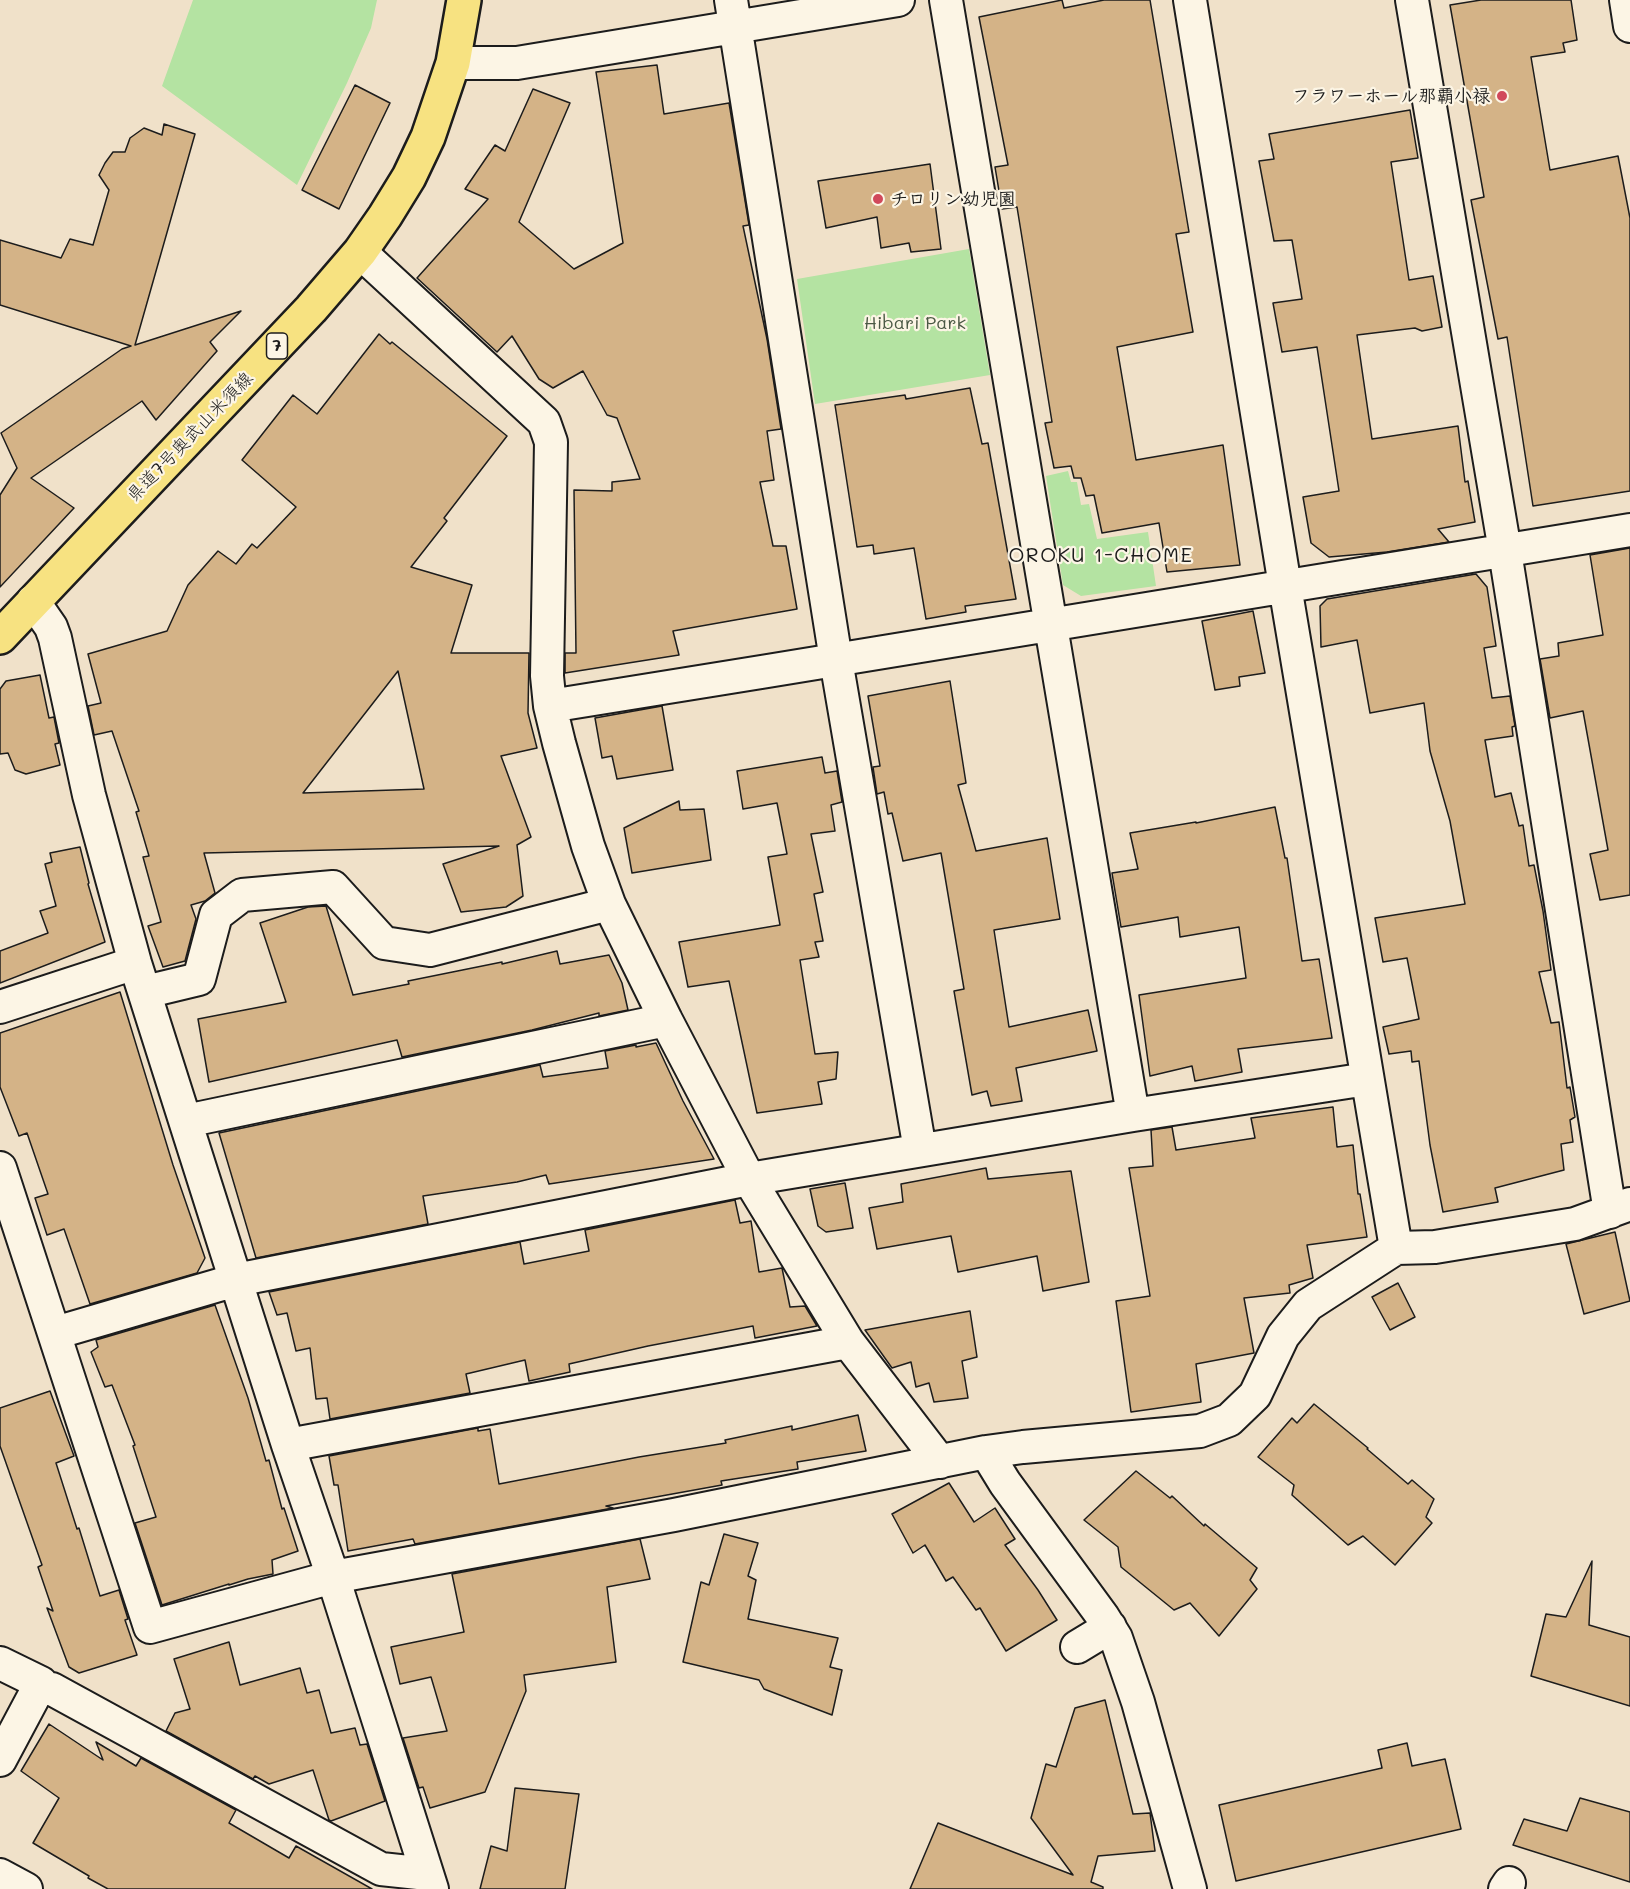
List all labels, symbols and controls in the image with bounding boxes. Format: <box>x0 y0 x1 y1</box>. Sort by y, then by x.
place label: フラワーホール那覇小禄 <box>1292 85 1490 107</box>
marker: フラワーホール那覇小禄 <box>1495 89 1509 103</box>
place label: チロリン幼児園 <box>890 188 1016 210</box>
marker: チロリン幼児園 <box>871 192 885 206</box>
park label: Hibari Park <box>864 312 966 334</box>
road number: 7 <box>266 333 288 359</box>
street label: 県道7号奥武山米須線 <box>122 368 258 506</box>
district label: OROKU 1-CHOME <box>1008 544 1194 568</box>

